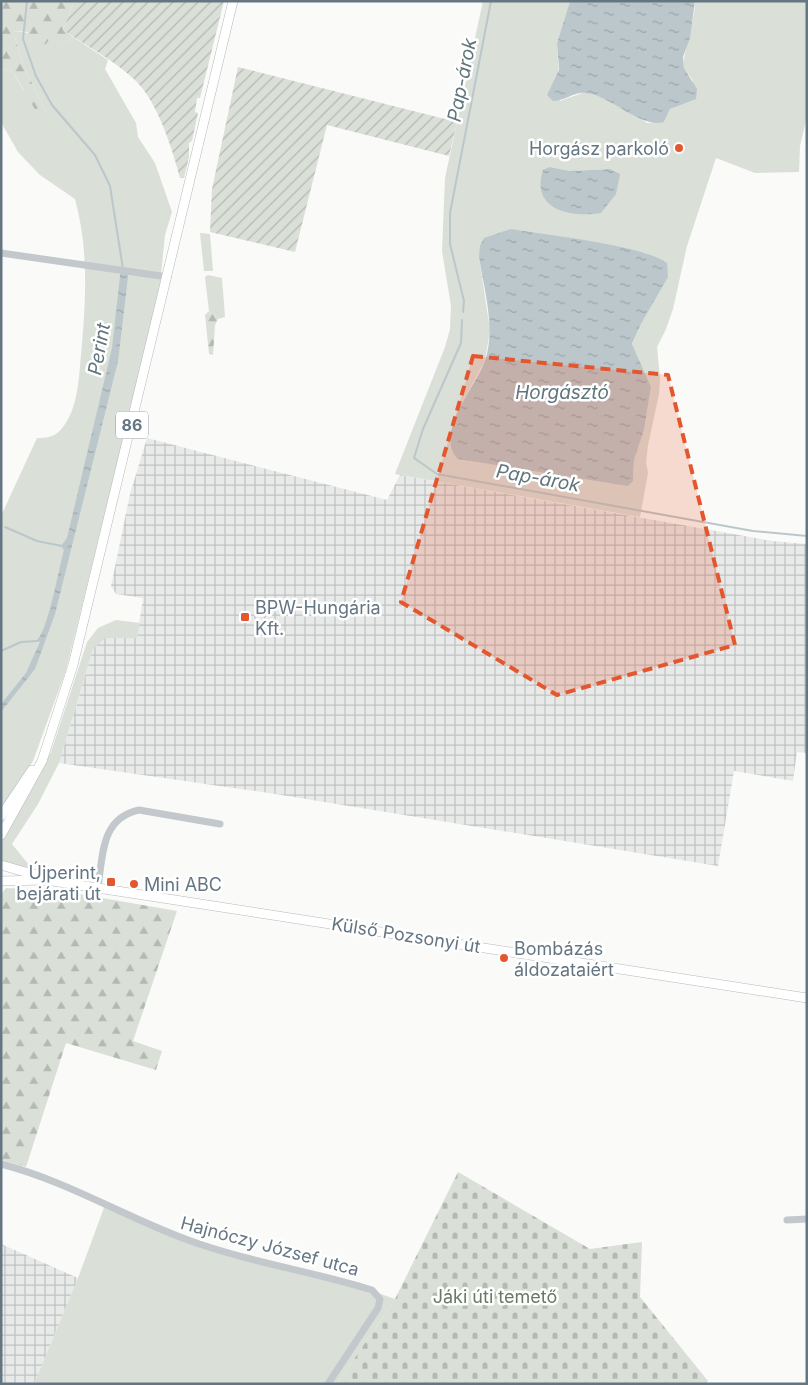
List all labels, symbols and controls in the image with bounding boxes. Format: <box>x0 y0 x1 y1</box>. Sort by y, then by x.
water label: Pap-árok <box>443 36 481 124</box>
place label: Horgász parkoló <box>529 138 669 159</box>
marker: Horgász parkoló <box>673 142 685 154</box>
water label: Perint <box>83 320 115 377</box>
water label: Horgásztó <box>515 381 609 404</box>
road number: 86 <box>116 412 148 438</box>
water label: Pap-árok <box>494 459 582 497</box>
place label: BPW-Hungária Kft. <box>255 597 381 639</box>
marker: BPW-Hungária Kft. <box>239 611 251 623</box>
place label: Újperint, bejárati út <box>16 861 101 904</box>
place label: Mini ABC <box>144 874 222 895</box>
marker: Újperint, bejárati út <box>105 876 117 888</box>
marker: Mini ABC <box>128 878 140 890</box>
street label: Külső Pozsonyi út <box>330 913 482 957</box>
place label: Bombázás áldozataiért <box>514 938 614 980</box>
marker: Bombázás áldozataiért <box>498 952 510 964</box>
street label: Hajnóczy József utca <box>179 1212 361 1280</box>
park label: Jáki úti temető <box>433 1286 557 1307</box>

